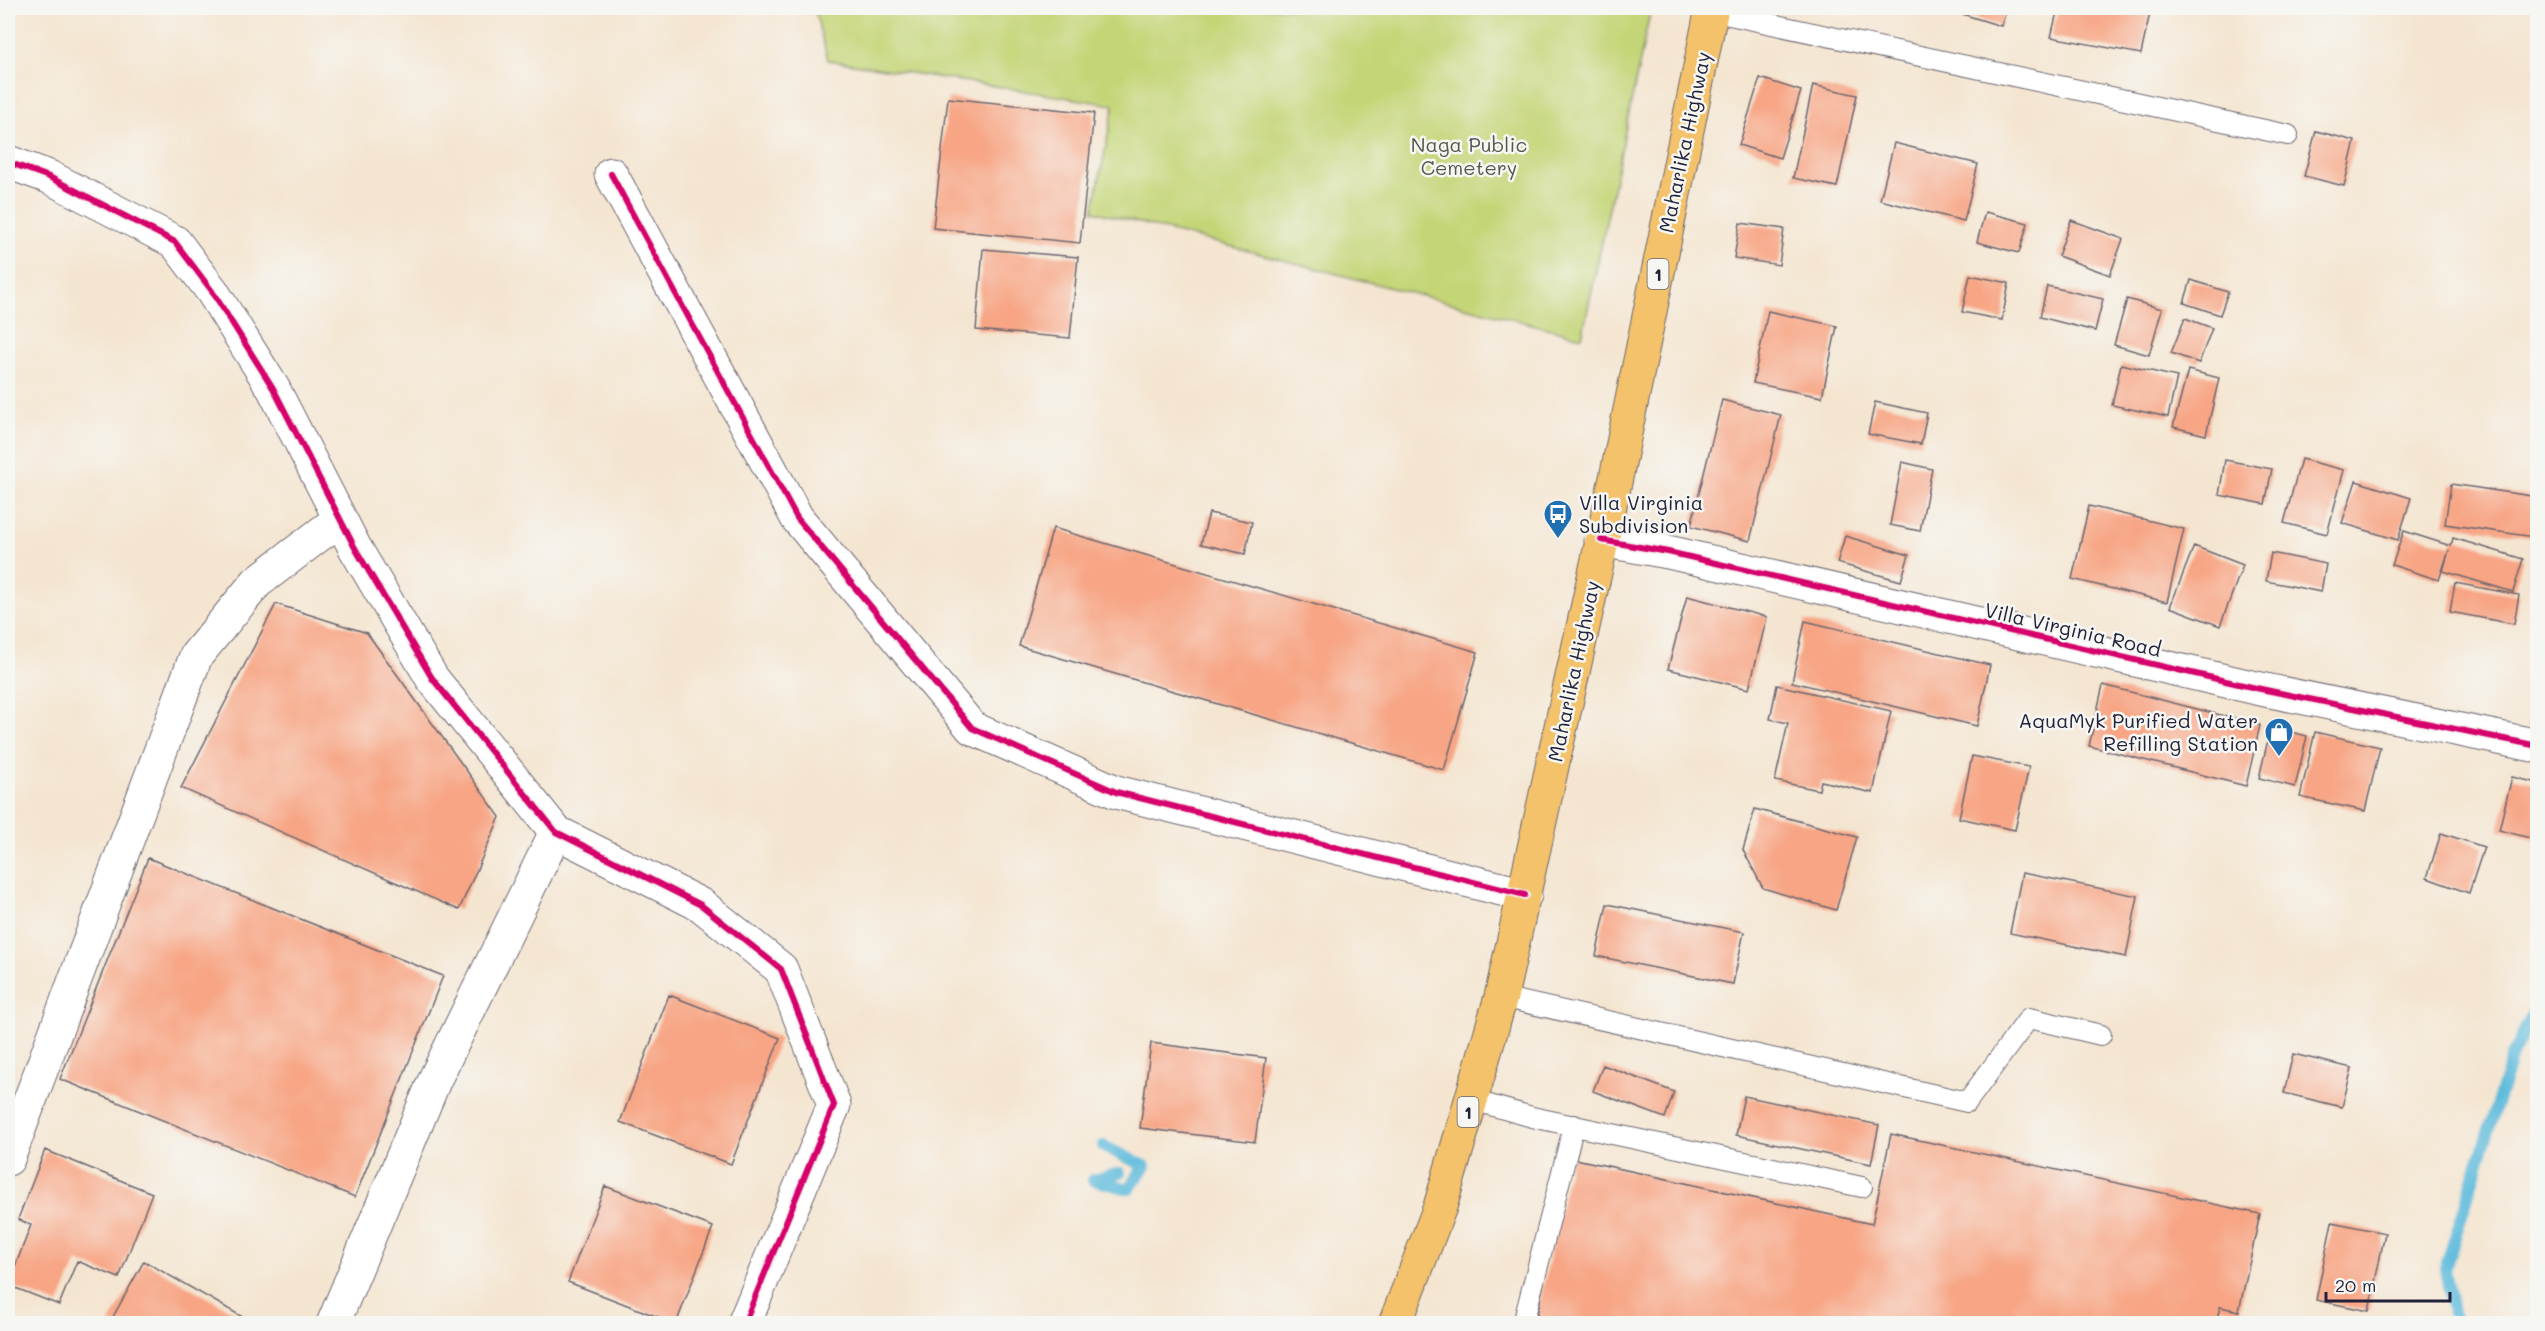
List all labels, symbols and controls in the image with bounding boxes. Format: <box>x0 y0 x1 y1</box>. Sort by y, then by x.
street label: Maharlika Highway <box>1652 49 1716 235</box>
park label: Naga Public Cemetery <box>1411 131 1527 180</box>
road number: 1 <box>1648 259 1668 289</box>
place label: Villa Virginia Subdivision <box>1579 489 1703 538</box>
bus stop icon: Villa Virginia Subdivision <box>1542 498 1574 540</box>
street label: Maharlika Highway <box>1541 578 1605 764</box>
street label: Villa Virginia Road <box>1982 596 2164 662</box>
place label: AquaMyk Purified Water Refilling Station <box>2019 707 2258 756</box>
shop icon: AquaMyk Purified Water Refilling Station <box>2263 716 2295 758</box>
road number: 1 <box>1458 1097 1478 1127</box>
scale bar <box>2326 1265 2450 1303</box>
text: 20 m <box>2335 1273 2376 1297</box>

